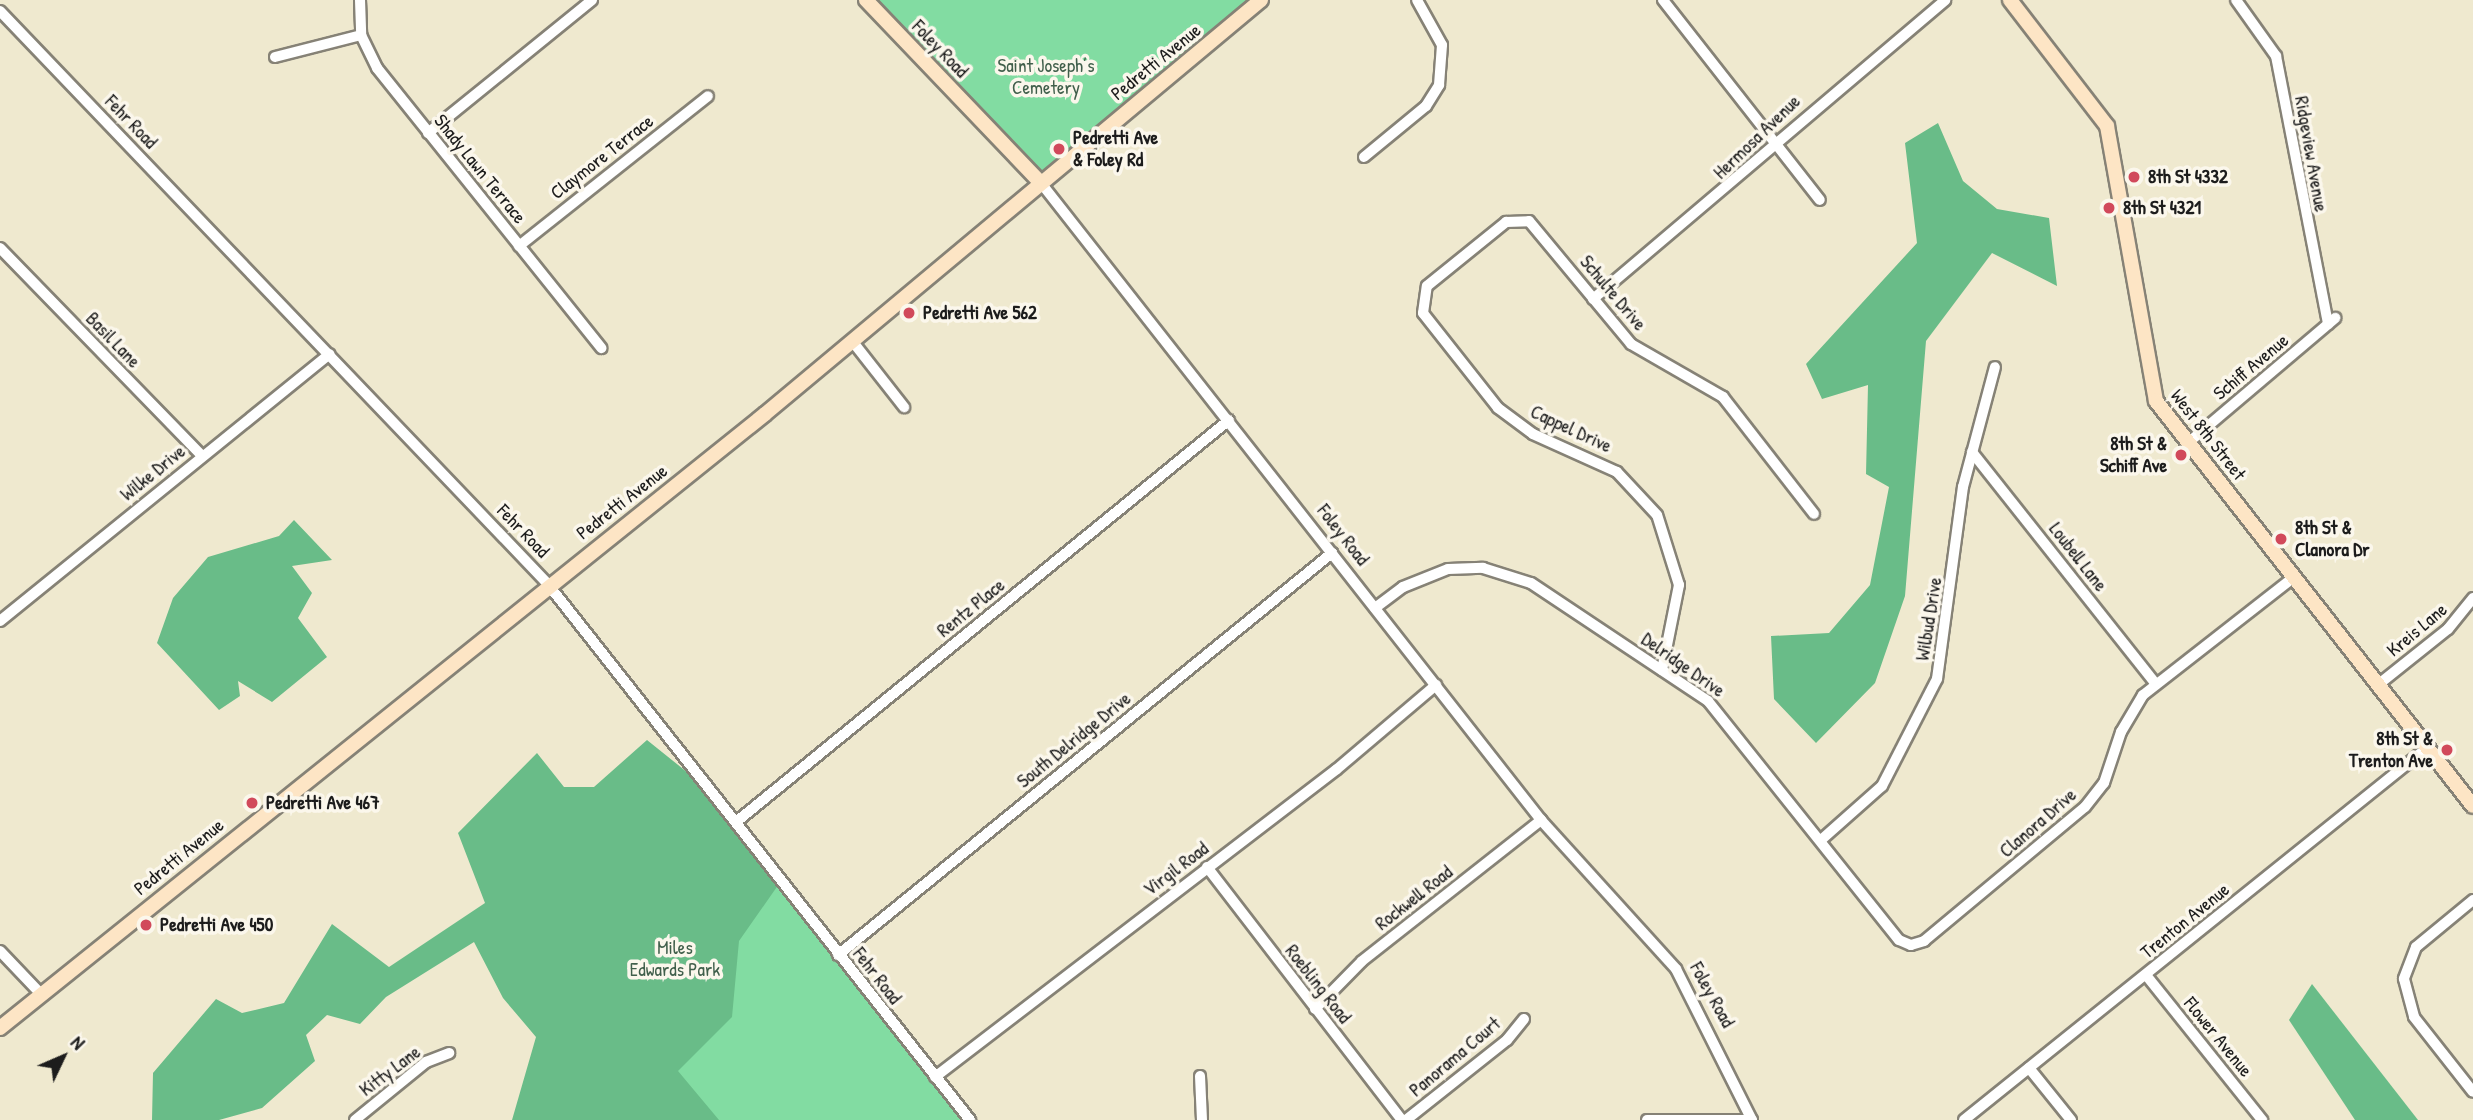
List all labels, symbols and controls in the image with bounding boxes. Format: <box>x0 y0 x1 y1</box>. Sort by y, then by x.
street label: Foley Road <box>907 16 973 82</box>
street label: Pedretti Avenue <box>1107 19 1205 105</box>
park label: Saint Joseph’s Cemetery <box>997 55 1095 99</box>
street label: Hermosa Avenue <box>1709 90 1805 184</box>
street label: Fehr Road <box>100 91 162 153</box>
street label: Ridgeview Avenue <box>2290 94 2332 214</box>
street label: Shady Lawn Terrace <box>429 110 531 228</box>
street label: Claymore Terrace <box>546 110 658 204</box>
place label: Pedretti Ave & Foley Rd <box>1073 127 1158 171</box>
marker: Pedretti Ave & Foley Rd <box>1051 141 1067 157</box>
place label: 8th St 4332 <box>2148 166 2228 188</box>
marker: 8th St 4332 <box>2126 169 2142 185</box>
place label: 8th St 4321 <box>2123 197 2201 219</box>
marker: 8th St 4321 <box>2101 200 2117 216</box>
street label: Schulte Drive <box>1575 251 1651 335</box>
place label: Pedretti Ave 562 <box>923 302 1037 324</box>
marker: Pedretti Ave 562 <box>901 305 917 321</box>
street label: Basil Lane <box>81 307 145 373</box>
street label: Schiff Avenue <box>2209 329 2293 405</box>
street label: West 8th Street <box>2166 385 2250 485</box>
street label: Cappel Drive <box>1527 400 1615 458</box>
place label: 8th St & Schiff Ave <box>2100 433 2167 477</box>
street label: Wilke Drive <box>116 440 190 506</box>
marker: 8th St & Schiff Ave <box>2173 447 2189 463</box>
street label: Pedretti Avenue <box>572 460 672 544</box>
street label: Fehr Road <box>492 500 554 562</box>
street label: Foley Road <box>1312 500 1374 570</box>
place label: 8th St & Clanora Dr <box>2295 517 2370 561</box>
street label: Loubell Lane <box>2044 518 2112 596</box>
marker: 8th St & Clanora Dr <box>2273 531 2289 547</box>
street label: Rentz Place <box>933 574 1009 642</box>
street label: Wilbud Drive <box>1911 576 1947 662</box>
street label: Kreis Lane <box>2382 598 2452 662</box>
street label: Delridge Drive <box>1637 628 1729 702</box>
street label: South Delridge Drive <box>1013 687 1135 793</box>
place label: 8th St & Trenton Ave <box>2349 728 2433 772</box>
marker: 8th St & Trenton Ave <box>2439 742 2455 758</box>
street label: Clanora Drive <box>1995 784 2081 862</box>
place label: Pedretti Ave 467 <box>266 792 380 814</box>
marker: Pedretti Ave 467 <box>244 795 260 811</box>
street label: Pedretti Avenue <box>130 814 228 900</box>
street label: Virgil Road <box>1139 837 1213 901</box>
street label: Rockwell Road <box>1371 861 1457 935</box>
street label: Trenton Avenue <box>2136 878 2234 964</box>
place label: Pedretti Ave 450 <box>160 914 273 936</box>
marker: Pedretti Ave 450 <box>138 917 154 933</box>
park label: Miles Edwards Park <box>630 937 720 981</box>
street label: Roebling Road <box>1280 940 1356 1028</box>
street label: Fehr Road <box>848 943 906 1009</box>
street label: Foley Road <box>1685 958 1739 1032</box>
street label: Flower Avenue <box>2179 992 2257 1082</box>
street label: Panorama Court <box>1405 1012 1505 1102</box>
north arrow <box>28 1022 98 1092</box>
text: N <box>65 1030 91 1055</box>
street label: Kitty Lane <box>355 1041 425 1101</box>

